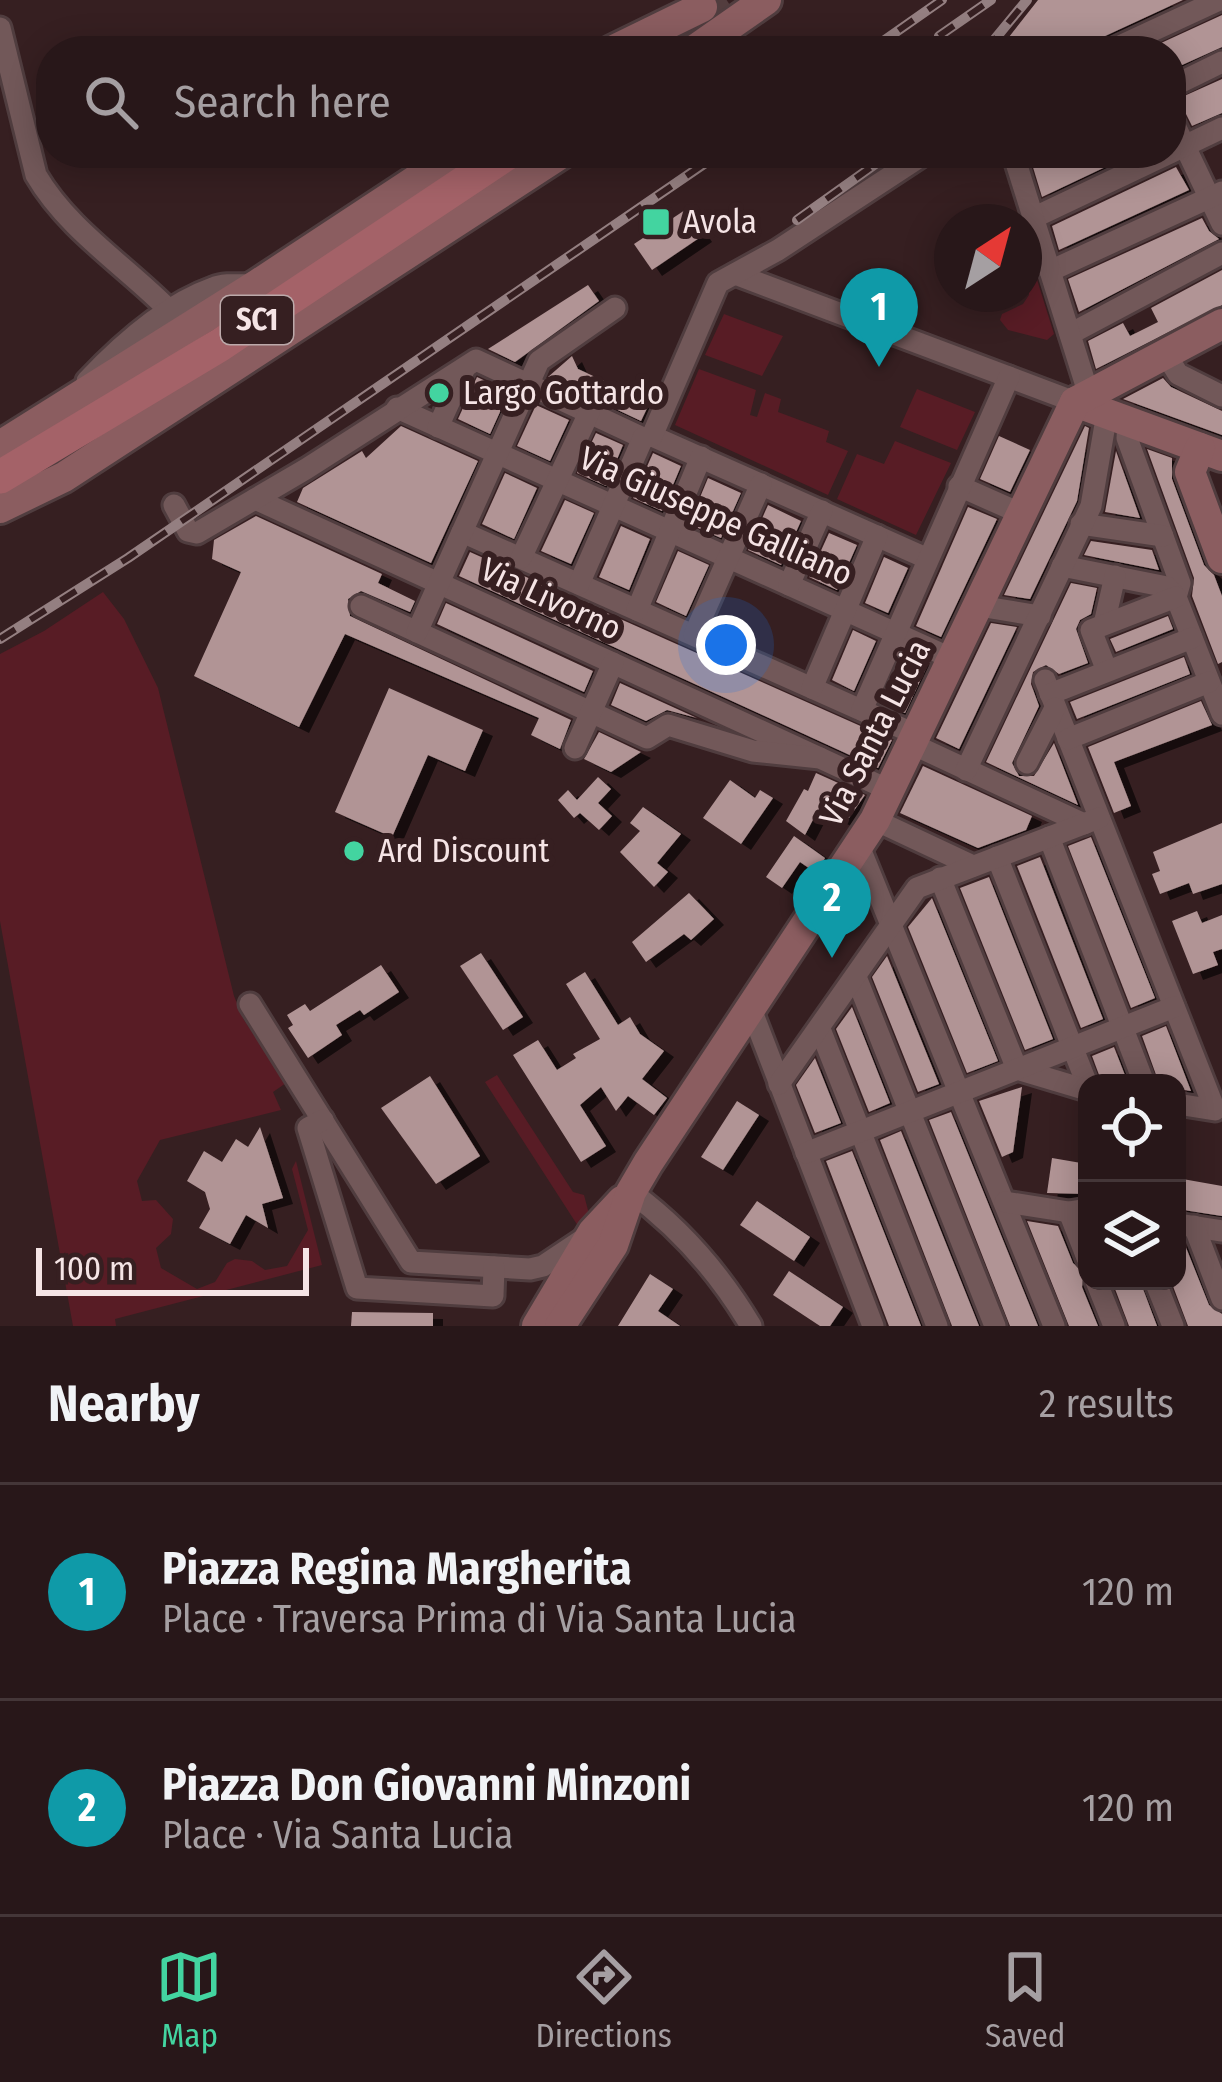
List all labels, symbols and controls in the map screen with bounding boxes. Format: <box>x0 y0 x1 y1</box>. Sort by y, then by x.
search box <box>36 36 1186 168</box>
icon: search <box>78 69 144 135</box>
text: Search here <box>174 75 391 129</box>
place label: Avola <box>683 202 757 242</box>
north arrow <box>934 204 1042 312</box>
marker: Avola <box>640 206 672 238</box>
pin: 1 <box>840 268 918 367</box>
road number: SC1 <box>221 296 293 344</box>
place label: Largo Gottardo <box>463 373 664 413</box>
marker: Largo Gottardo <box>426 380 452 406</box>
street label: Via Giuseppe Galliano <box>573 438 859 594</box>
street label: Via Livorno <box>475 549 627 649</box>
your location <box>696 615 756 675</box>
street label: Via Santa Lucia <box>811 633 939 833</box>
place label: Ard Discount <box>378 831 549 871</box>
marker: Ard Discount <box>341 838 367 864</box>
pin: 2 <box>793 859 871 958</box>
map controls <box>1078 1074 1186 1290</box>
button: locate <box>1078 1074 1186 1182</box>
button: layers <box>1078 1182 1186 1290</box>
scale bar <box>36 1242 309 1295</box>
text: 100 m <box>54 1249 134 1289</box>
text: Nearby <box>48 1373 200 1435</box>
text: 2 results <box>1039 1381 1174 1427</box>
text: Piazza Regina Margherita <box>162 1542 632 1596</box>
text: 1 <box>79 1569 95 1615</box>
text: 120 m <box>1082 1569 1174 1615</box>
text: Place · Traversa Prima di Via Santa Lucia <box>162 1596 797 1642</box>
text: Piazza Don Giovanni Minzoni <box>162 1758 691 1812</box>
text: 2 <box>78 1785 96 1831</box>
text: 120 m <box>1082 1785 1174 1831</box>
text: Place · Via Santa Lucia <box>162 1812 513 1858</box>
tab: Map <box>156 1944 222 2056</box>
tab: Directions <box>535 1944 672 2056</box>
tab: Saved <box>985 1944 1065 2056</box>

